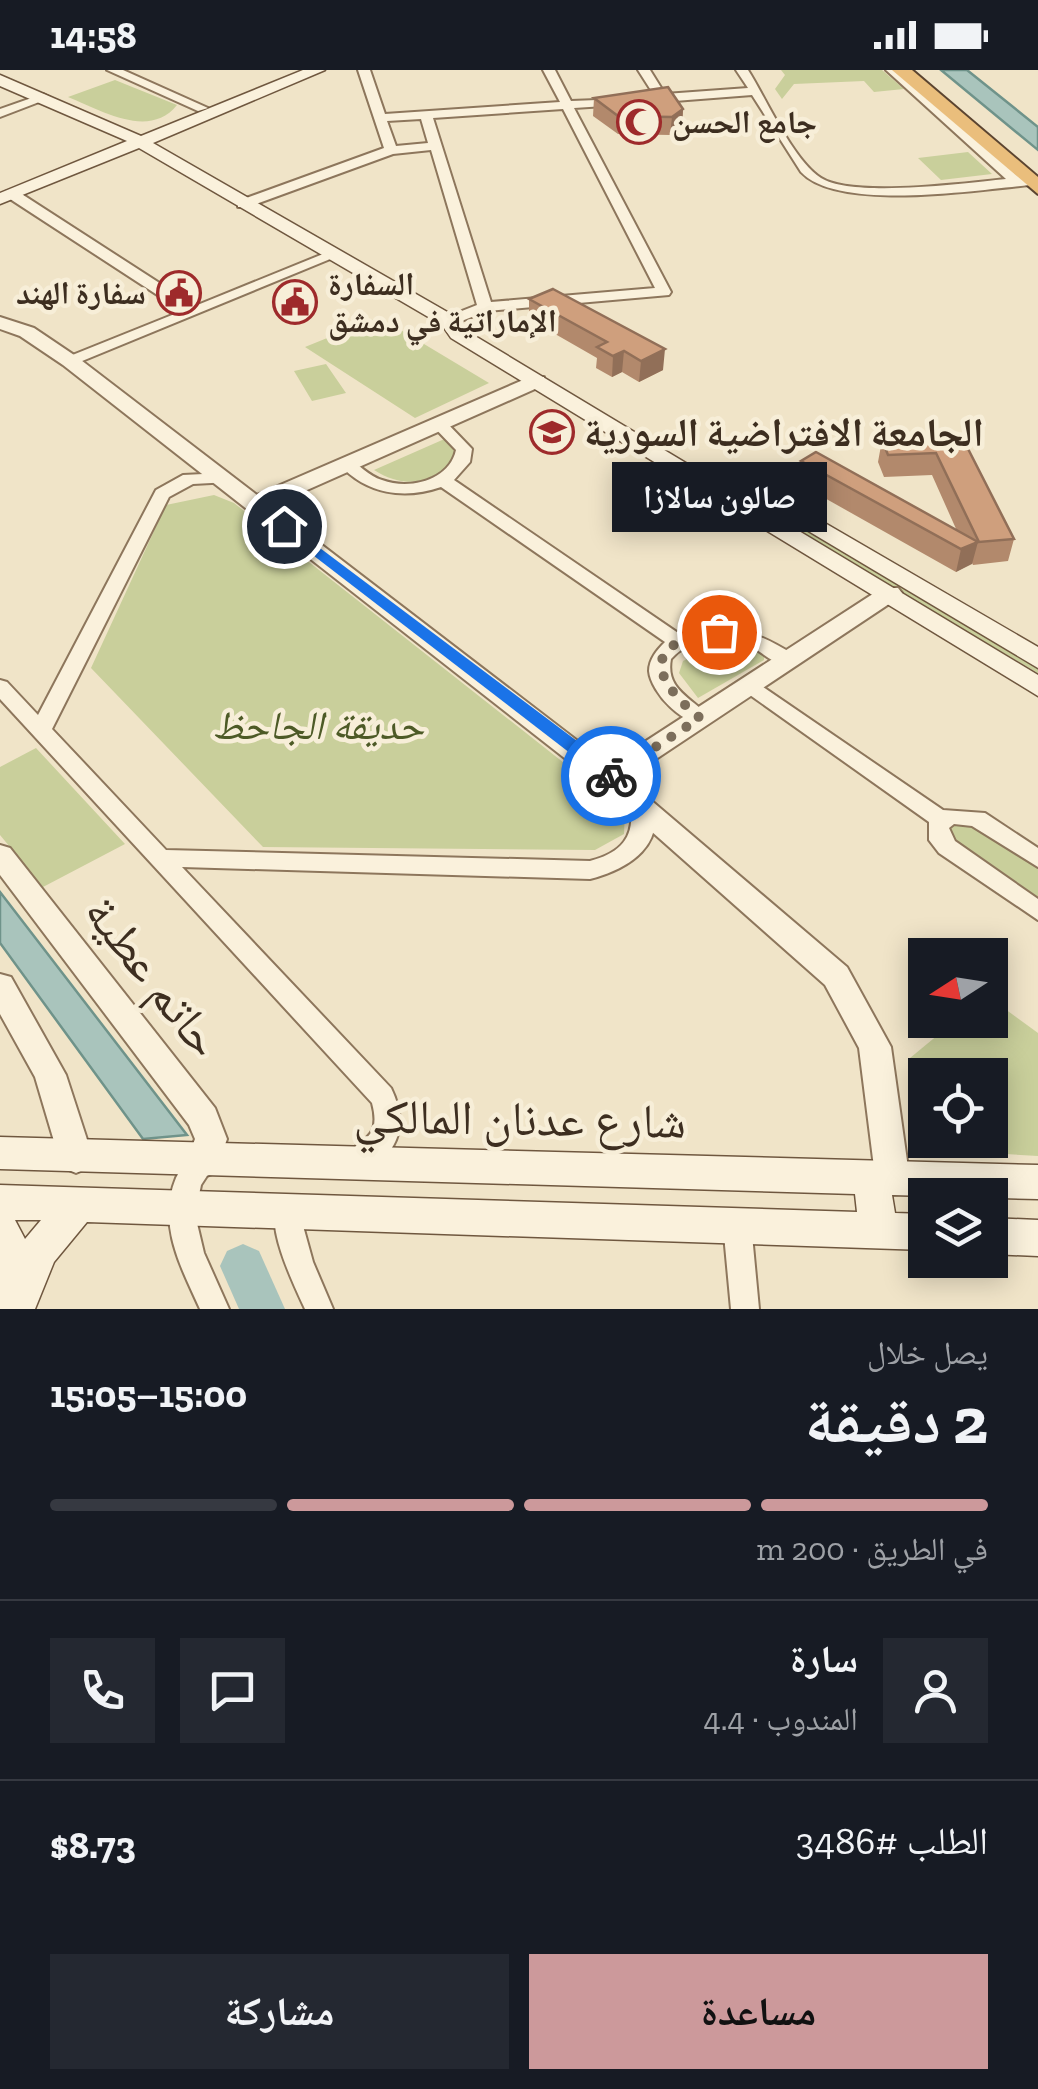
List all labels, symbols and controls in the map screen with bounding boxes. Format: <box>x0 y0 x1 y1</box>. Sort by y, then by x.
text: 14:58 <box>50 12 137 58</box>
mosque icon: جامع الحسن <box>616 99 662 145</box>
place label: جامع الحسن <box>672 103 817 143</box>
place label: السفارة الإماراتية في دمشق <box>328 265 557 346</box>
public building icon: سفارة الهند <box>156 270 202 316</box>
place label: سفارة الهند <box>16 274 146 312</box>
public building icon: السفارة الإماراتية في دمشق <box>272 279 318 325</box>
place label: الجامعة الافتراضية السورية <box>584 408 984 456</box>
school or university icon: الجامعة الافتراضية السورية <box>529 409 575 455</box>
callout: صالون سالازا <box>612 462 826 532</box>
text: صالون سالازا <box>643 478 796 516</box>
pin <box>242 484 327 569</box>
icon: home <box>257 499 312 554</box>
pin <box>677 590 762 675</box>
icon: bag <box>692 605 747 660</box>
park label: حديقة الجاحظ <box>212 701 424 749</box>
courier <box>561 726 661 826</box>
icon: bike <box>584 749 639 804</box>
street label: حاتم عطية <box>71 884 234 1070</box>
north arrow <box>908 938 1008 1038</box>
map controls <box>908 938 1008 1278</box>
button: locate <box>908 1058 1008 1158</box>
street label: شارع عدنان المالكي <box>353 1087 687 1159</box>
button: layers <box>908 1178 1008 1278</box>
text: يصل خلال <box>867 1334 988 1372</box>
text: 15:00–15:05 <box>50 1371 247 1417</box>
text: 2 دقيقة <box>804 1382 988 1460</box>
text: في الطريق · 200 m <box>757 1530 988 1568</box>
text: سارة <box>790 1636 858 1682</box>
button: phone <box>50 1638 155 1743</box>
button: chat <box>180 1638 285 1743</box>
button: person <box>883 1638 988 1743</box>
text: المندوب · 4.4 <box>703 1700 858 1738</box>
text: الطلب #3486 <box>796 1818 988 1864</box>
text: $8.73 <box>50 1822 136 1868</box>
button: مشاركة <box>50 1954 509 2069</box>
button: مساعدة <box>529 1954 988 2069</box>

